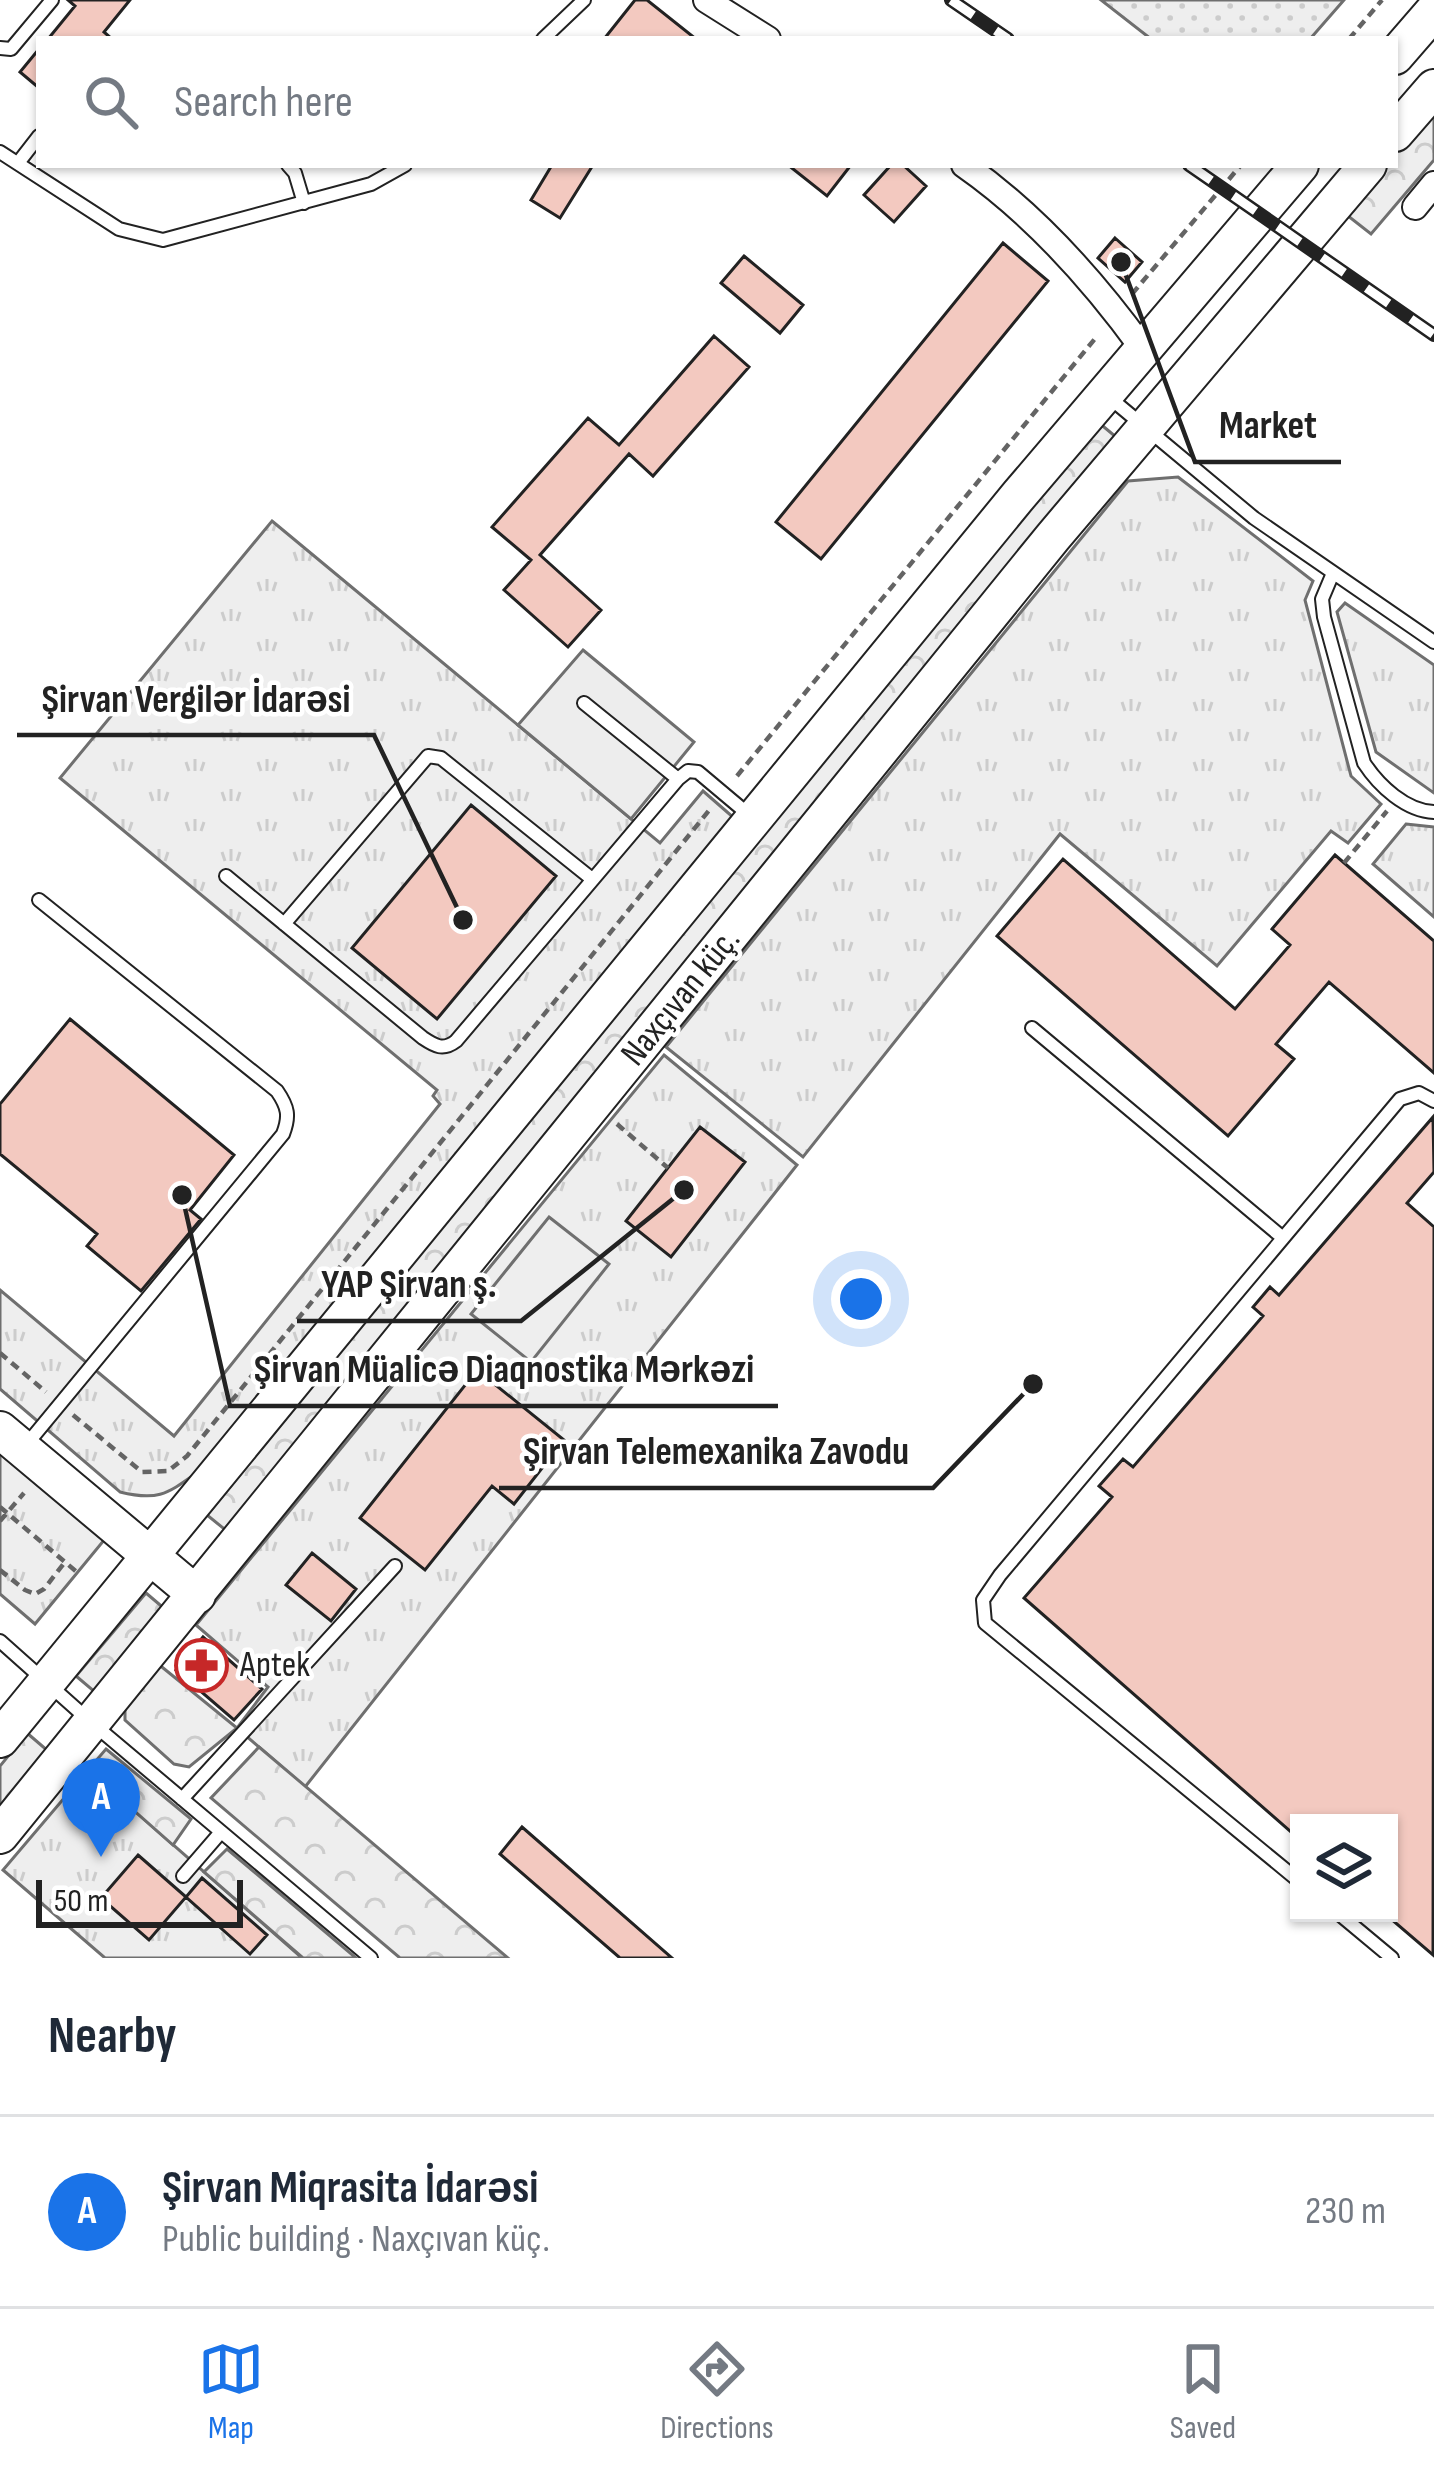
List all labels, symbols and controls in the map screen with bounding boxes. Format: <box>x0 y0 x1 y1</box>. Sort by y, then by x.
search box <box>36 36 1398 168</box>
icon: search <box>78 69 144 135</box>
text: Search here <box>174 75 353 130</box>
callout: Market <box>1195 387 1341 462</box>
text: Market <box>1219 403 1317 450</box>
callout: Şirvan Vergilər İdarəsi <box>17 660 374 735</box>
text: Şirvan Vergilər İdarəsi <box>41 677 351 724</box>
street label: Naxçıvan küç. <box>612 919 750 1075</box>
callout: YAP Şirvan ş. <box>297 1246 521 1321</box>
text: YAP Şirvan ş. <box>321 1262 497 1309</box>
your location <box>831 1269 891 1329</box>
callout: Şirvan Müalicə Diaqnostika Mərkəzi <box>230 1331 778 1406</box>
text: Şirvan Müalicə Diaqnostika Mərkəzi <box>254 1347 754 1394</box>
callout: Şirvan Telemexanika Zavodu <box>499 1413 933 1488</box>
text: Şirvan Telemexanika Zavodu <box>523 1429 909 1476</box>
pharmacy icon: Aptek <box>173 1637 229 1693</box>
place label: Aptek <box>239 1644 310 1687</box>
pin: A <box>62 1758 140 1857</box>
map controls <box>1290 1814 1398 1922</box>
button: layers <box>1290 1814 1398 1922</box>
scale bar <box>36 1874 243 1927</box>
text: 50 m <box>54 1881 108 1921</box>
text: Nearby <box>48 2006 177 2067</box>
text: Şirvan Miqrasita İdarəsi <box>162 2161 538 2216</box>
text: A <box>78 2188 96 2235</box>
text: 230 m <box>1305 2188 1386 2235</box>
text: Public building · Naxçıvan küç. <box>162 2216 550 2263</box>
tab: Map <box>198 2336 264 2448</box>
tab: Directions <box>660 2336 774 2448</box>
tab: Saved <box>1170 2336 1236 2448</box>

